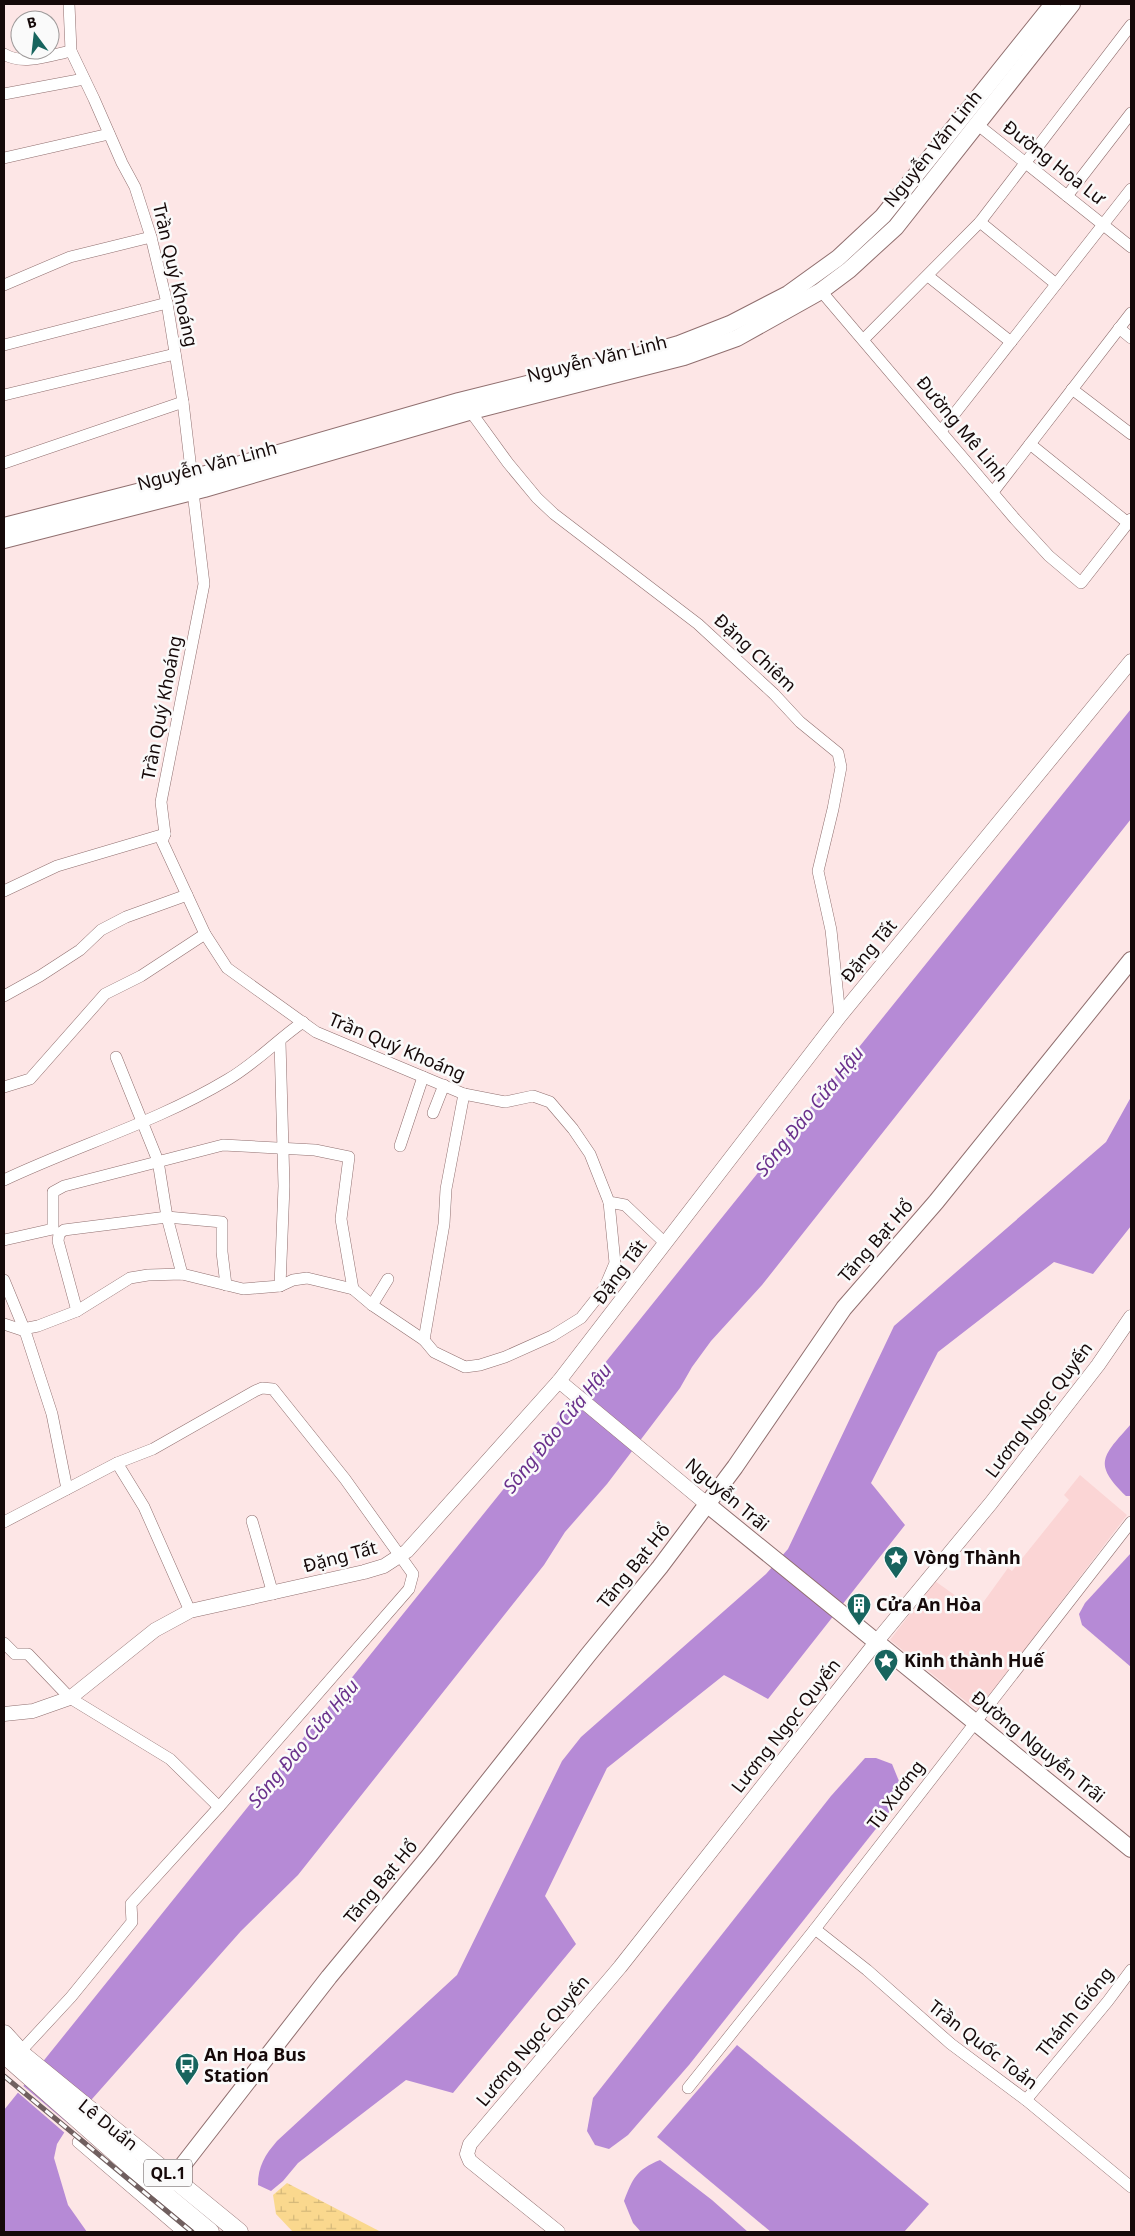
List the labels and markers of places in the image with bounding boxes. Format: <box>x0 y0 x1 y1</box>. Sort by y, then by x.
place icon: Vòng Thành <box>883 1545 909 1579</box>
place label: Vòng Thành <box>914 1545 1021 1569</box>
building icon: Cửa An Hòa <box>846 1592 872 1626</box>
place label: Cửa An Hòa <box>876 1592 981 1616</box>
place icon: Kinh thành Huế <box>873 1648 899 1682</box>
place label: Kinh thành Huế <box>904 1648 1045 1672</box>
place label: An Hoa Bus Station <box>204 2042 306 2087</box>
bus stop icon: An Hoa Bus Station <box>174 2052 200 2086</box>

